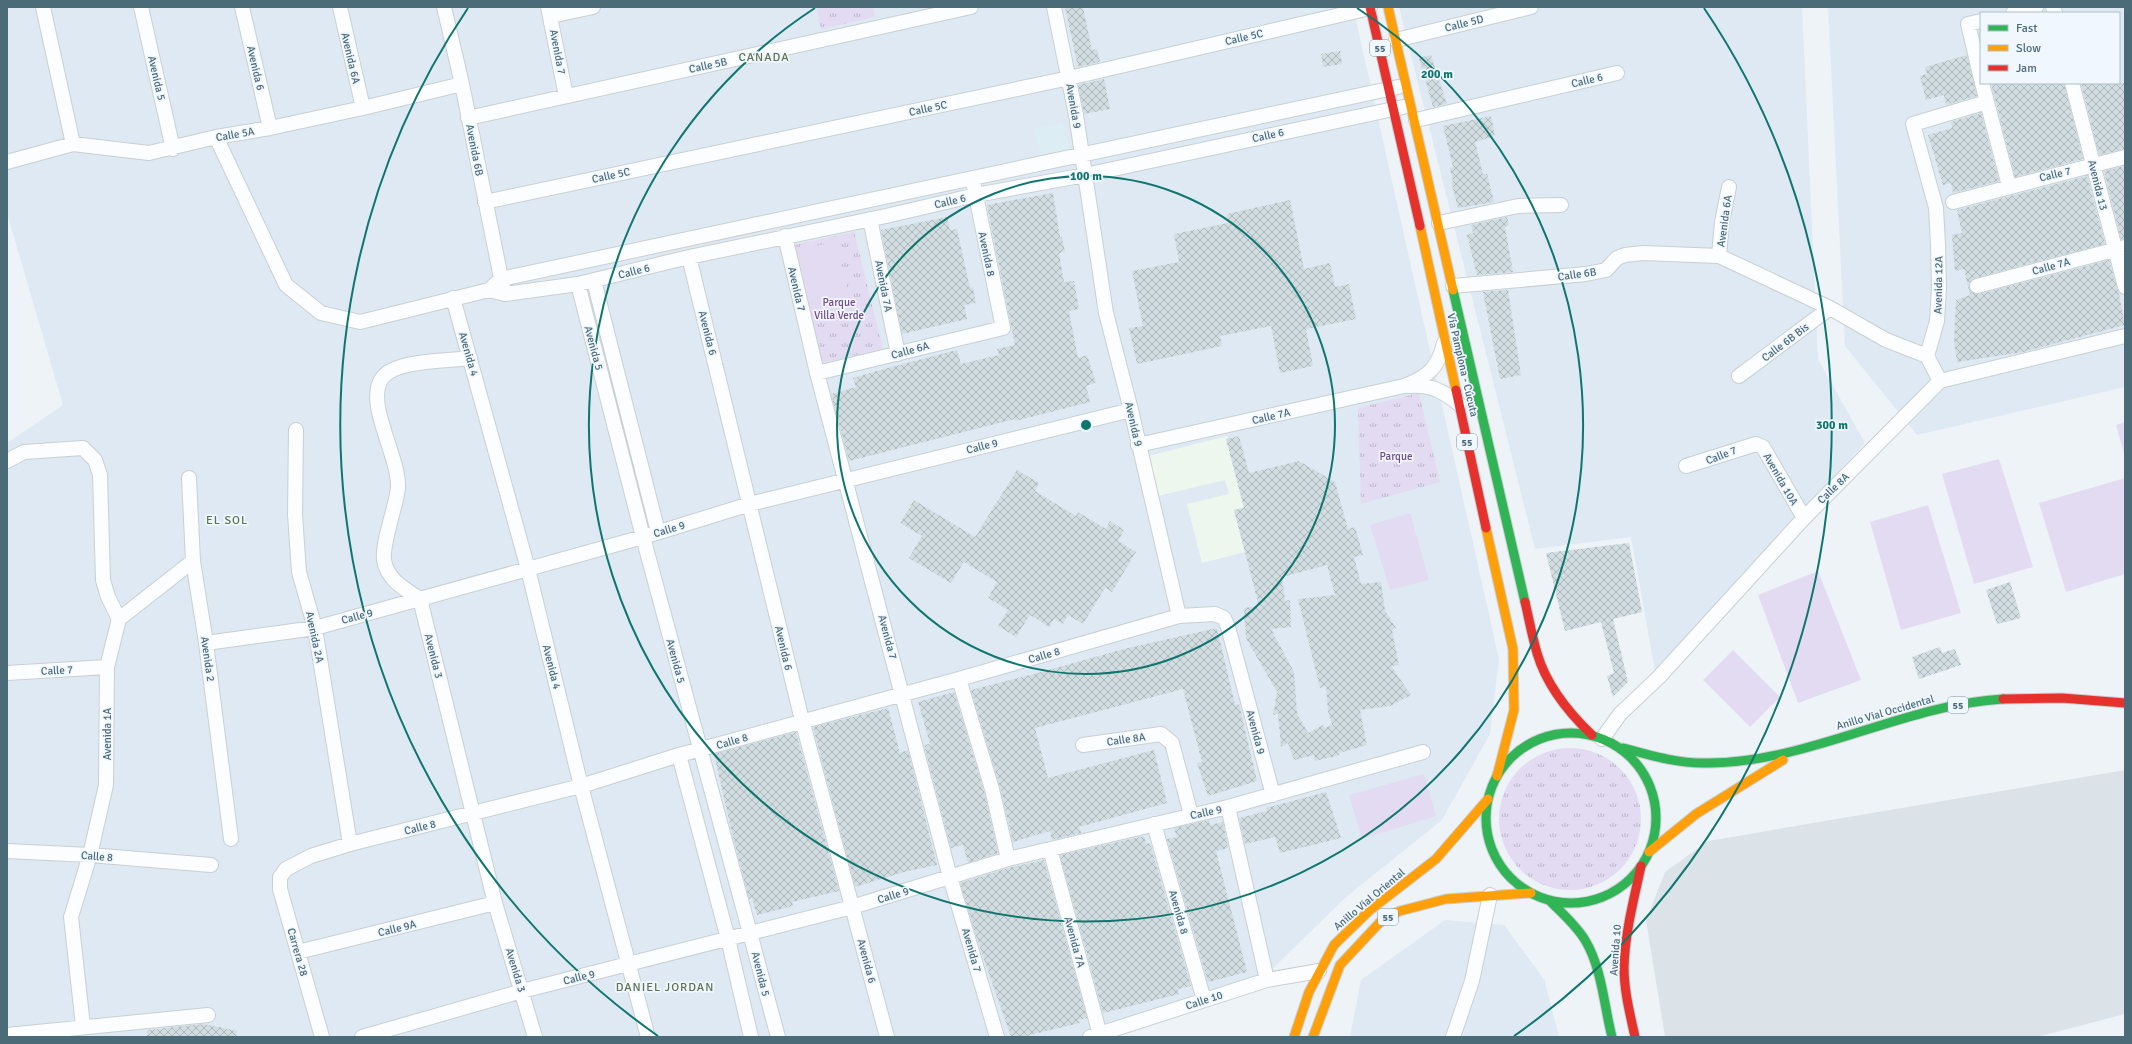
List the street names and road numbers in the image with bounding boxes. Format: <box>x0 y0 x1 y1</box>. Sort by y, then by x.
street label: Calle 5D <box>1443 12 1485 35</box>
street label: Calle 5C <box>1224 27 1265 48</box>
street label: Avenida 7 <box>547 28 568 76</box>
street label: Avenida 6A <box>338 31 363 85</box>
road number: 55 <box>1370 40 1390 56</box>
street label: Avenida 6 <box>244 44 267 92</box>
street label: Avenida 5 <box>145 54 168 102</box>
street label: Calle 5B <box>688 55 729 76</box>
street label: Calle 6 <box>1570 71 1604 90</box>
street label: Avenida 9 <box>1063 82 1084 130</box>
street label: Calle 5C <box>908 98 949 119</box>
street label: Avenida 6B <box>463 123 486 177</box>
street label: Calle 5A <box>215 125 256 144</box>
street label: Calle 6 <box>1251 126 1285 145</box>
street label: Avenida 13 <box>2085 159 2110 212</box>
street label: Calle 5C <box>591 165 632 186</box>
street label: Calle 7 <box>2038 165 2072 184</box>
street label: Calle 6 <box>933 192 967 211</box>
street label: Avenida 6A <box>1714 194 1735 248</box>
street label: Avenida 8 <box>975 230 998 278</box>
street label: Avenida 12A <box>1931 255 1946 314</box>
street label: Calle 7A <box>2031 255 2072 278</box>
street label: Avenida 7A <box>872 259 895 313</box>
street label: Calle 6 <box>617 261 651 282</box>
street label: Avenida 7 <box>785 265 808 313</box>
street label: Calle 6B <box>1557 265 1598 284</box>
street label: Avenida 6 <box>696 309 719 357</box>
street label: Vía Pamplona - Cúcuta <box>1444 312 1481 419</box>
street label: Calle 6B Bis <box>1759 320 1812 364</box>
street label: Avenida 5 <box>581 324 606 372</box>
street label: Avenida 4 <box>456 330 481 378</box>
street label: Calle 6A <box>890 339 931 362</box>
street label: Avenida 9 <box>1122 400 1145 448</box>
street label: Calle 7A <box>1251 406 1292 427</box>
road number: 55 <box>1457 434 1477 450</box>
street label: Calle 9 <box>965 436 999 457</box>
street label: Calle 7 <box>1704 444 1739 467</box>
street label: Avenida 10A <box>1760 451 1801 508</box>
street label: Calle 8A <box>1815 470 1852 507</box>
street label: Calle 9 <box>652 519 687 540</box>
street label: Calle 9 <box>340 606 374 627</box>
street label: Avenida 2A <box>303 610 326 664</box>
street label: Avenida 7 <box>875 613 900 661</box>
street label: Avenida 6 <box>772 624 795 672</box>
street label: Avenida 3 <box>422 632 445 680</box>
street label: Avenida 2 <box>198 636 217 683</box>
street label: Avenida 5 <box>663 637 688 685</box>
street label: Avenida 4 <box>540 643 563 691</box>
street label: Calle 8 <box>1027 645 1061 666</box>
street label: Calle 7 <box>41 663 74 678</box>
street label: Anillo Vial Occidental <box>1835 692 1936 733</box>
road number: 55 <box>1948 697 1968 713</box>
street label: Avenida 1A <box>101 708 114 760</box>
street label: Avenida 9 <box>1243 708 1268 756</box>
street label: Calle 8A <box>1106 730 1147 749</box>
street label: Calle 8 <box>715 731 749 752</box>
street label: Calle 9 <box>1189 803 1223 822</box>
street label: Calle 8 <box>403 817 437 838</box>
street label: Calle 8 <box>80 849 114 864</box>
street label: Anillo Vial Oriental <box>1331 866 1408 933</box>
street label: Calle 9 <box>876 885 911 906</box>
street label: Avenida 8 <box>1166 888 1191 936</box>
road number: 55 <box>1378 909 1398 925</box>
street label: Avenida 7A <box>1061 915 1088 969</box>
street label: Calle 9A <box>377 917 418 940</box>
street label: Avenida 10 <box>1607 924 1624 976</box>
street label: Avenida 7 <box>959 926 984 974</box>
street label: Carrera 28 <box>284 927 311 978</box>
street label: Avenida 6 <box>854 937 879 985</box>
street label: Avenida 3 <box>503 946 528 994</box>
street label: Avenida 5 <box>749 950 772 998</box>
street label: Calle 9 <box>562 967 596 988</box>
street label: Calle 10 <box>1184 988 1224 1013</box>

